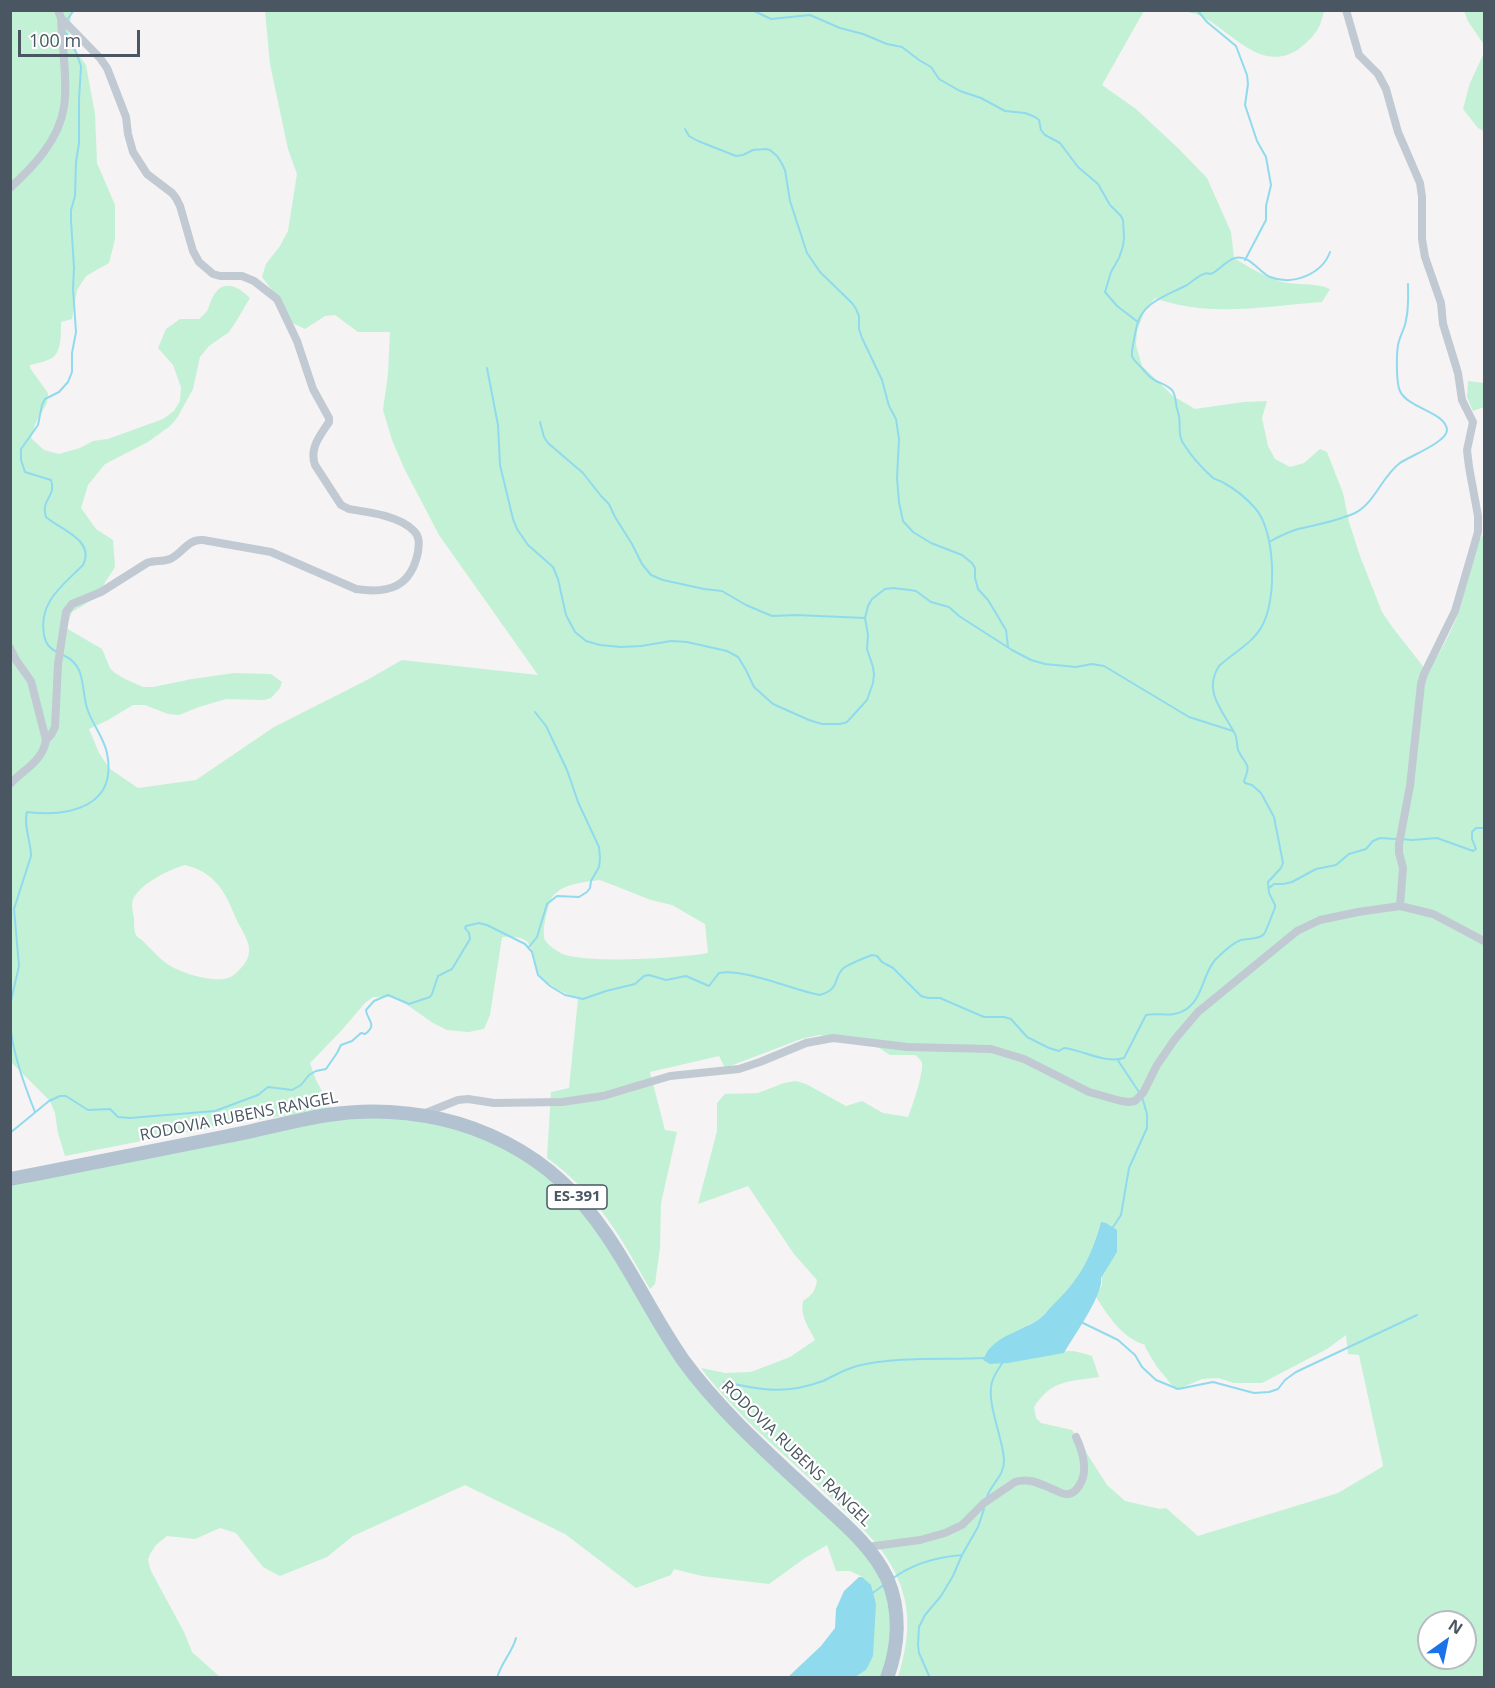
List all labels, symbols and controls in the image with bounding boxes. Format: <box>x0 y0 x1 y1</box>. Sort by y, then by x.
scale bar <box>21 18 142 56</box>
text: 100 m <box>29 28 81 52</box>
street label: RODOVIA RUBENS RANGEL <box>138 1088 340 1146</box>
road number: ES-391 <box>547 1185 607 1209</box>
street label: RODOVIA RUBENS RANGEL <box>717 1377 875 1531</box>
north arrow <box>1417 1610 1477 1670</box>
text: N <box>1444 1614 1467 1639</box>

